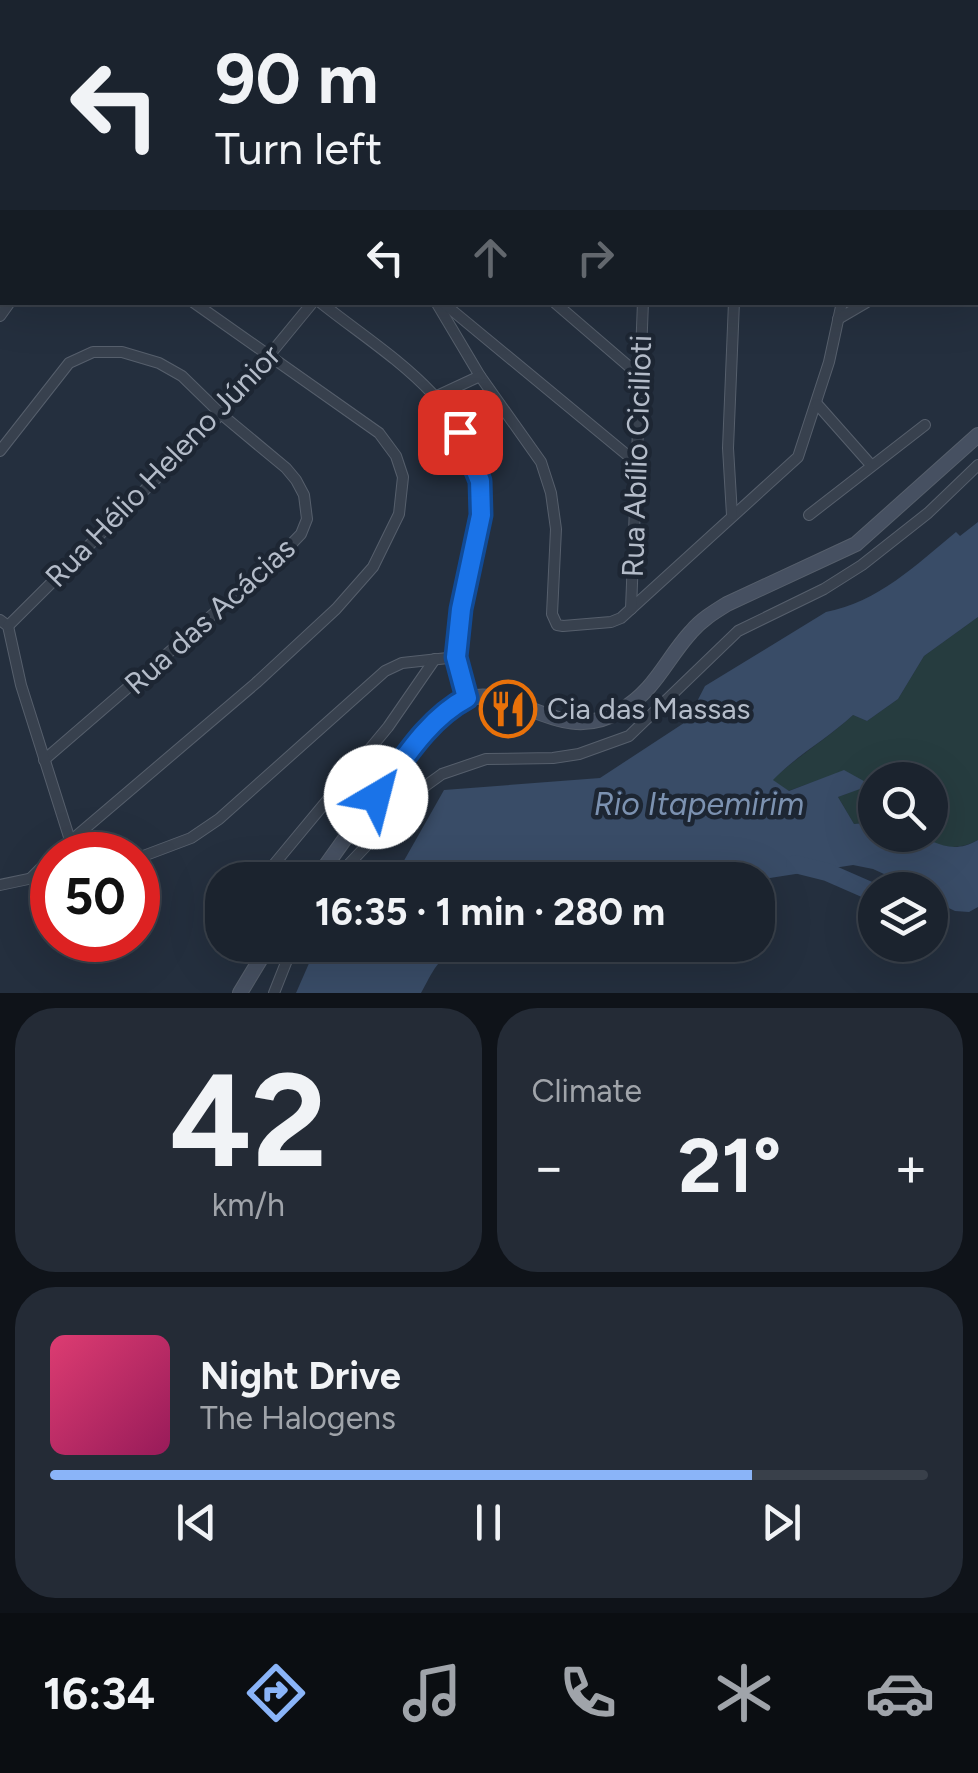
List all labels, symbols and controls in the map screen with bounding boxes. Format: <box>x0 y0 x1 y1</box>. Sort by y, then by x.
text: 90 m <box>215 36 379 121</box>
icon: left <box>50 40 180 170</box>
text: Turn left <box>215 121 382 175</box>
icon: left <box>358 230 413 285</box>
icon: ahead <box>463 230 518 285</box>
icon: right <box>568 230 623 285</box>
street label: Rua Abílio Cicilioti <box>614 334 659 578</box>
street label: Rua Hélio Heleno Júnior <box>37 337 288 594</box>
pin <box>418 390 503 475</box>
icon: arrive <box>433 405 488 460</box>
street label: Rua das Acácias <box>117 529 303 702</box>
restaurant icon: Cia das Massas <box>478 679 538 739</box>
place label: Cia das Massas <box>547 690 750 727</box>
position arrow <box>324 745 428 849</box>
map controls <box>858 762 948 962</box>
button: search <box>858 762 948 852</box>
water label: Rio Itapemirim <box>594 785 804 823</box>
speed limit sign: 50 <box>30 832 160 962</box>
button: layers <box>858 872 948 962</box>
text: 16:35 · 1 min · 280 m <box>315 889 665 935</box>
text: 42 <box>169 1043 327 1199</box>
text: Climate <box>532 1072 642 1110</box>
text: 21° <box>678 1121 781 1211</box>
text: − <box>532 1134 566 1200</box>
text: + <box>894 1134 928 1200</box>
text: km/h <box>212 1186 285 1224</box>
text: Night Drive <box>200 1353 401 1399</box>
text: The Halogens <box>200 1399 396 1437</box>
icon: previous <box>169 1495 224 1550</box>
icon: pause <box>461 1495 516 1550</box>
icon: next <box>754 1495 809 1550</box>
icon: directions <box>241 1658 311 1728</box>
icon: music <box>397 1658 467 1728</box>
icon: phone <box>553 1658 623 1728</box>
icon: climate <box>709 1658 779 1728</box>
icon: car <box>865 1658 935 1728</box>
text: 16:34 <box>43 1666 155 1720</box>

